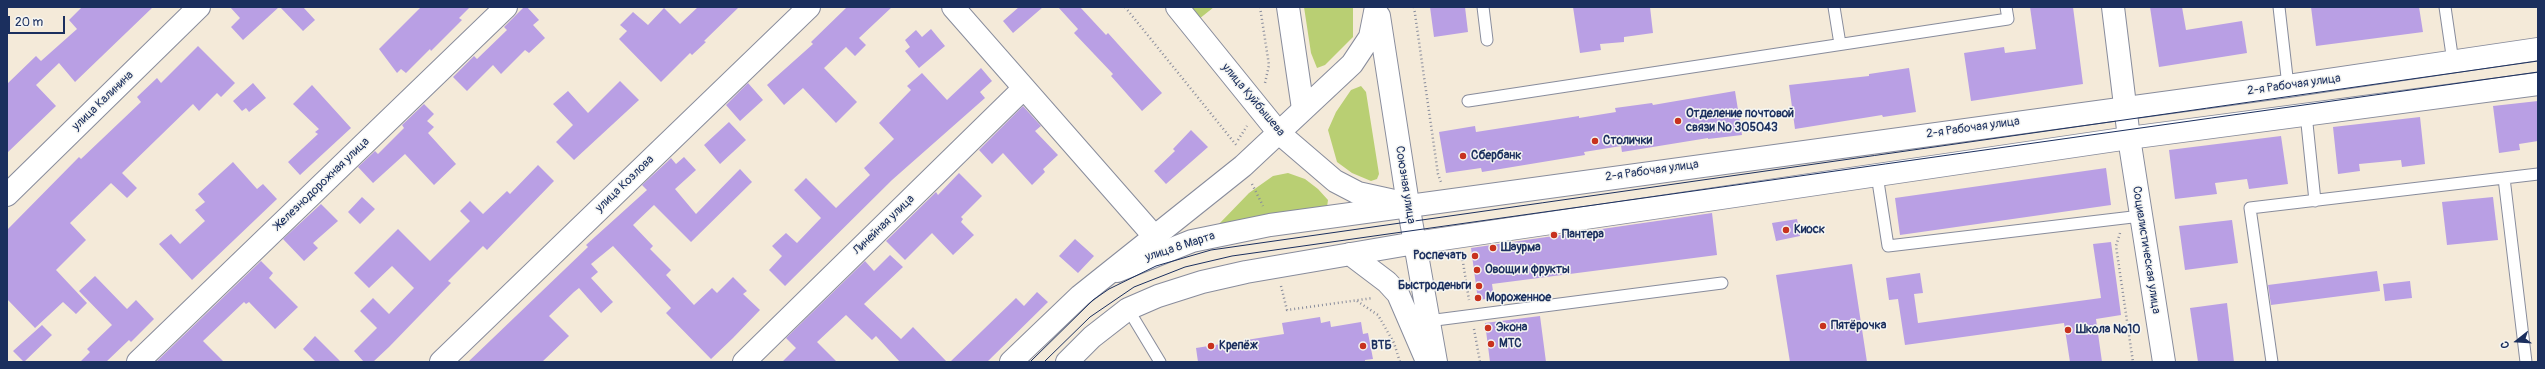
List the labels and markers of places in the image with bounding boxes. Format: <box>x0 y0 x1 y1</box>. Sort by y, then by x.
place label: Отделение почтовой связи № 305043 <box>1686 107 1794 135</box>
marker: Отделение почтовой связи № 305043 <box>1673 116 1683 126</box>
place label: Столички <box>1603 134 1652 148</box>
marker: Столички <box>1590 136 1600 146</box>
place label: Сбербанк <box>1471 149 1522 163</box>
marker: Сбербанк <box>1458 151 1468 161</box>
place label: Киоск <box>1794 223 1825 237</box>
marker: Киоск <box>1781 225 1791 235</box>
place label: Пантера <box>1562 228 1604 242</box>
marker: Пантера <box>1549 230 1559 240</box>
place label: Шаурма <box>1501 241 1541 255</box>
marker: Шаурма <box>1488 243 1498 253</box>
place label: Роспечать <box>1413 249 1467 263</box>
marker: Роспечать <box>1470 251 1480 261</box>
place label: Овощи и фрукты <box>1485 263 1570 277</box>
marker: Овощи и фрукты <box>1472 265 1482 275</box>
place label: Быстроденьги <box>1398 279 1471 293</box>
marker: Быстроденьги <box>1474 281 1484 291</box>
place label: Мороженное <box>1486 291 1551 305</box>
marker: Мороженное <box>1473 293 1483 303</box>
place label: Пятёрочка <box>1831 319 1886 333</box>
place label: Экона <box>1496 321 1527 335</box>
marker: Пятёрочка <box>1818 321 1828 331</box>
marker: Экона <box>1483 323 1493 333</box>
place label: Школа №10 <box>2076 323 2140 337</box>
marker: Школа №10 <box>2063 325 2073 335</box>
place label: МТС <box>1499 337 1522 351</box>
place label: Крепёж <box>1219 339 1258 353</box>
place label: ВТБ <box>1371 339 1392 353</box>
marker: МТС <box>1486 339 1496 349</box>
marker: Крепёж <box>1206 341 1216 351</box>
marker: ВТБ <box>1358 341 1368 351</box>

